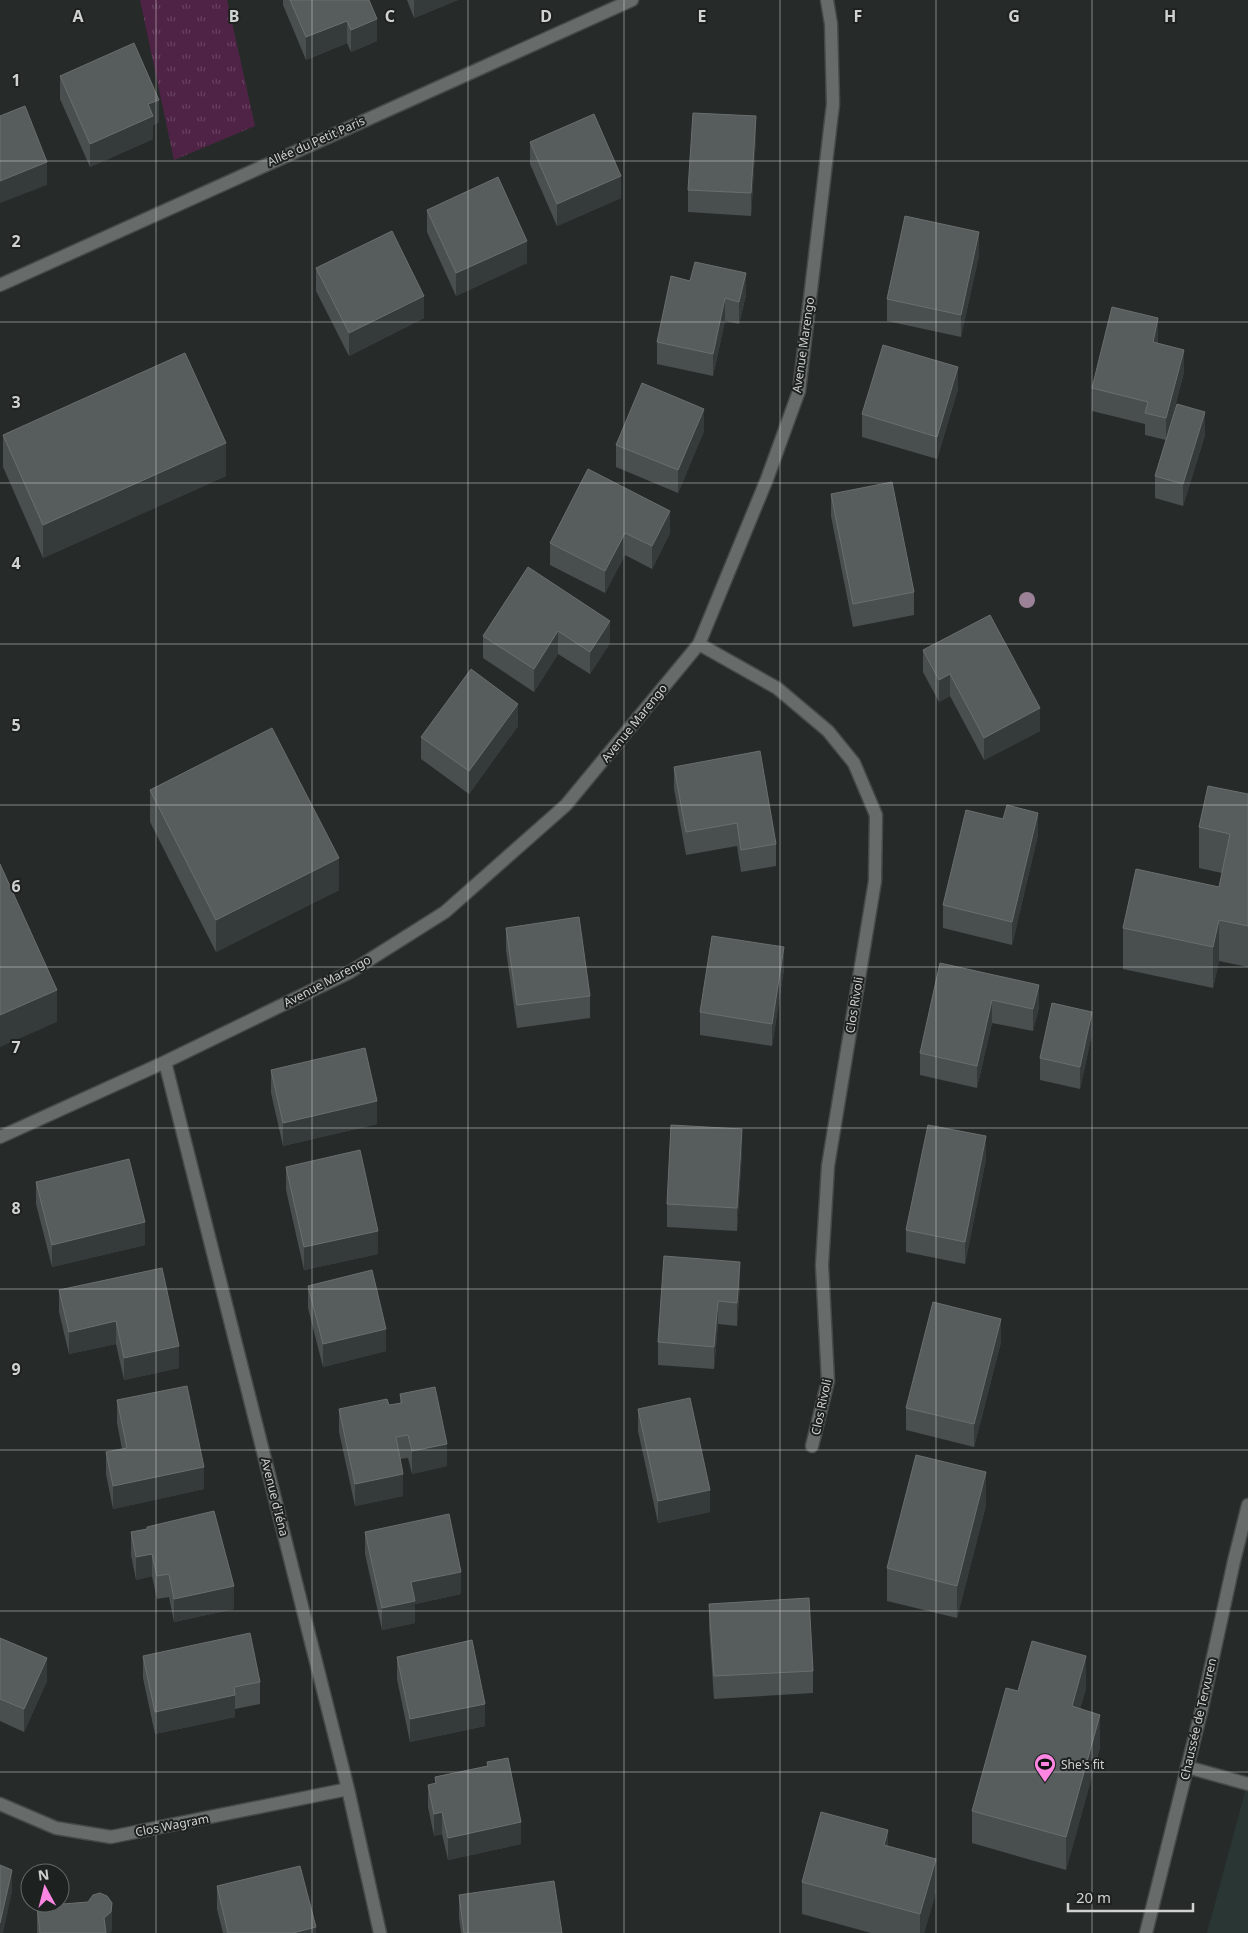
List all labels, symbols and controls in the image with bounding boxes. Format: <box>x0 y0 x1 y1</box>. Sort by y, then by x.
text: A <box>72 5 84 27</box>
text: B <box>229 5 239 27</box>
text: C <box>385 5 395 27</box>
text: D <box>540 5 552 27</box>
text: E <box>698 5 707 27</box>
text: F <box>854 5 862 27</box>
text: G <box>1008 5 1020 27</box>
text: H <box>1164 5 1176 27</box>
text: 1 <box>11 69 21 91</box>
street label: Allée du Petit Paris <box>265 112 368 170</box>
text: 2 <box>11 230 21 252</box>
street label: Avenue Marengo <box>788 296 818 394</box>
text: 3 <box>11 391 21 413</box>
text: 4 <box>11 552 21 574</box>
street label: Avenue Marengo <box>597 680 671 766</box>
text: 5 <box>11 714 21 736</box>
text: 6 <box>11 875 21 897</box>
street label: Avenue Marengo <box>280 951 374 1011</box>
street label: Clos Rivoli <box>841 976 867 1034</box>
text: 7 <box>11 1036 21 1058</box>
text: 8 <box>11 1197 21 1219</box>
text: 9 <box>11 1358 21 1380</box>
street label: Clos Rivoli <box>807 1377 835 1437</box>
street label: Avenue d'Iéna <box>257 1456 293 1538</box>
street label: Chaussée de Tervuren <box>1176 1656 1220 1782</box>
sports icon: She's fit <box>1033 1752 1057 1783</box>
place label: She's fit <box>1061 1756 1105 1773</box>
street label: Clos Wagram <box>134 1810 210 1840</box>
north arrow <box>20 1863 70 1913</box>
text: N <box>37 1864 50 1885</box>
scale bar <box>1068 1880 1193 1912</box>
text: 20 m <box>1076 1887 1111 1907</box>

